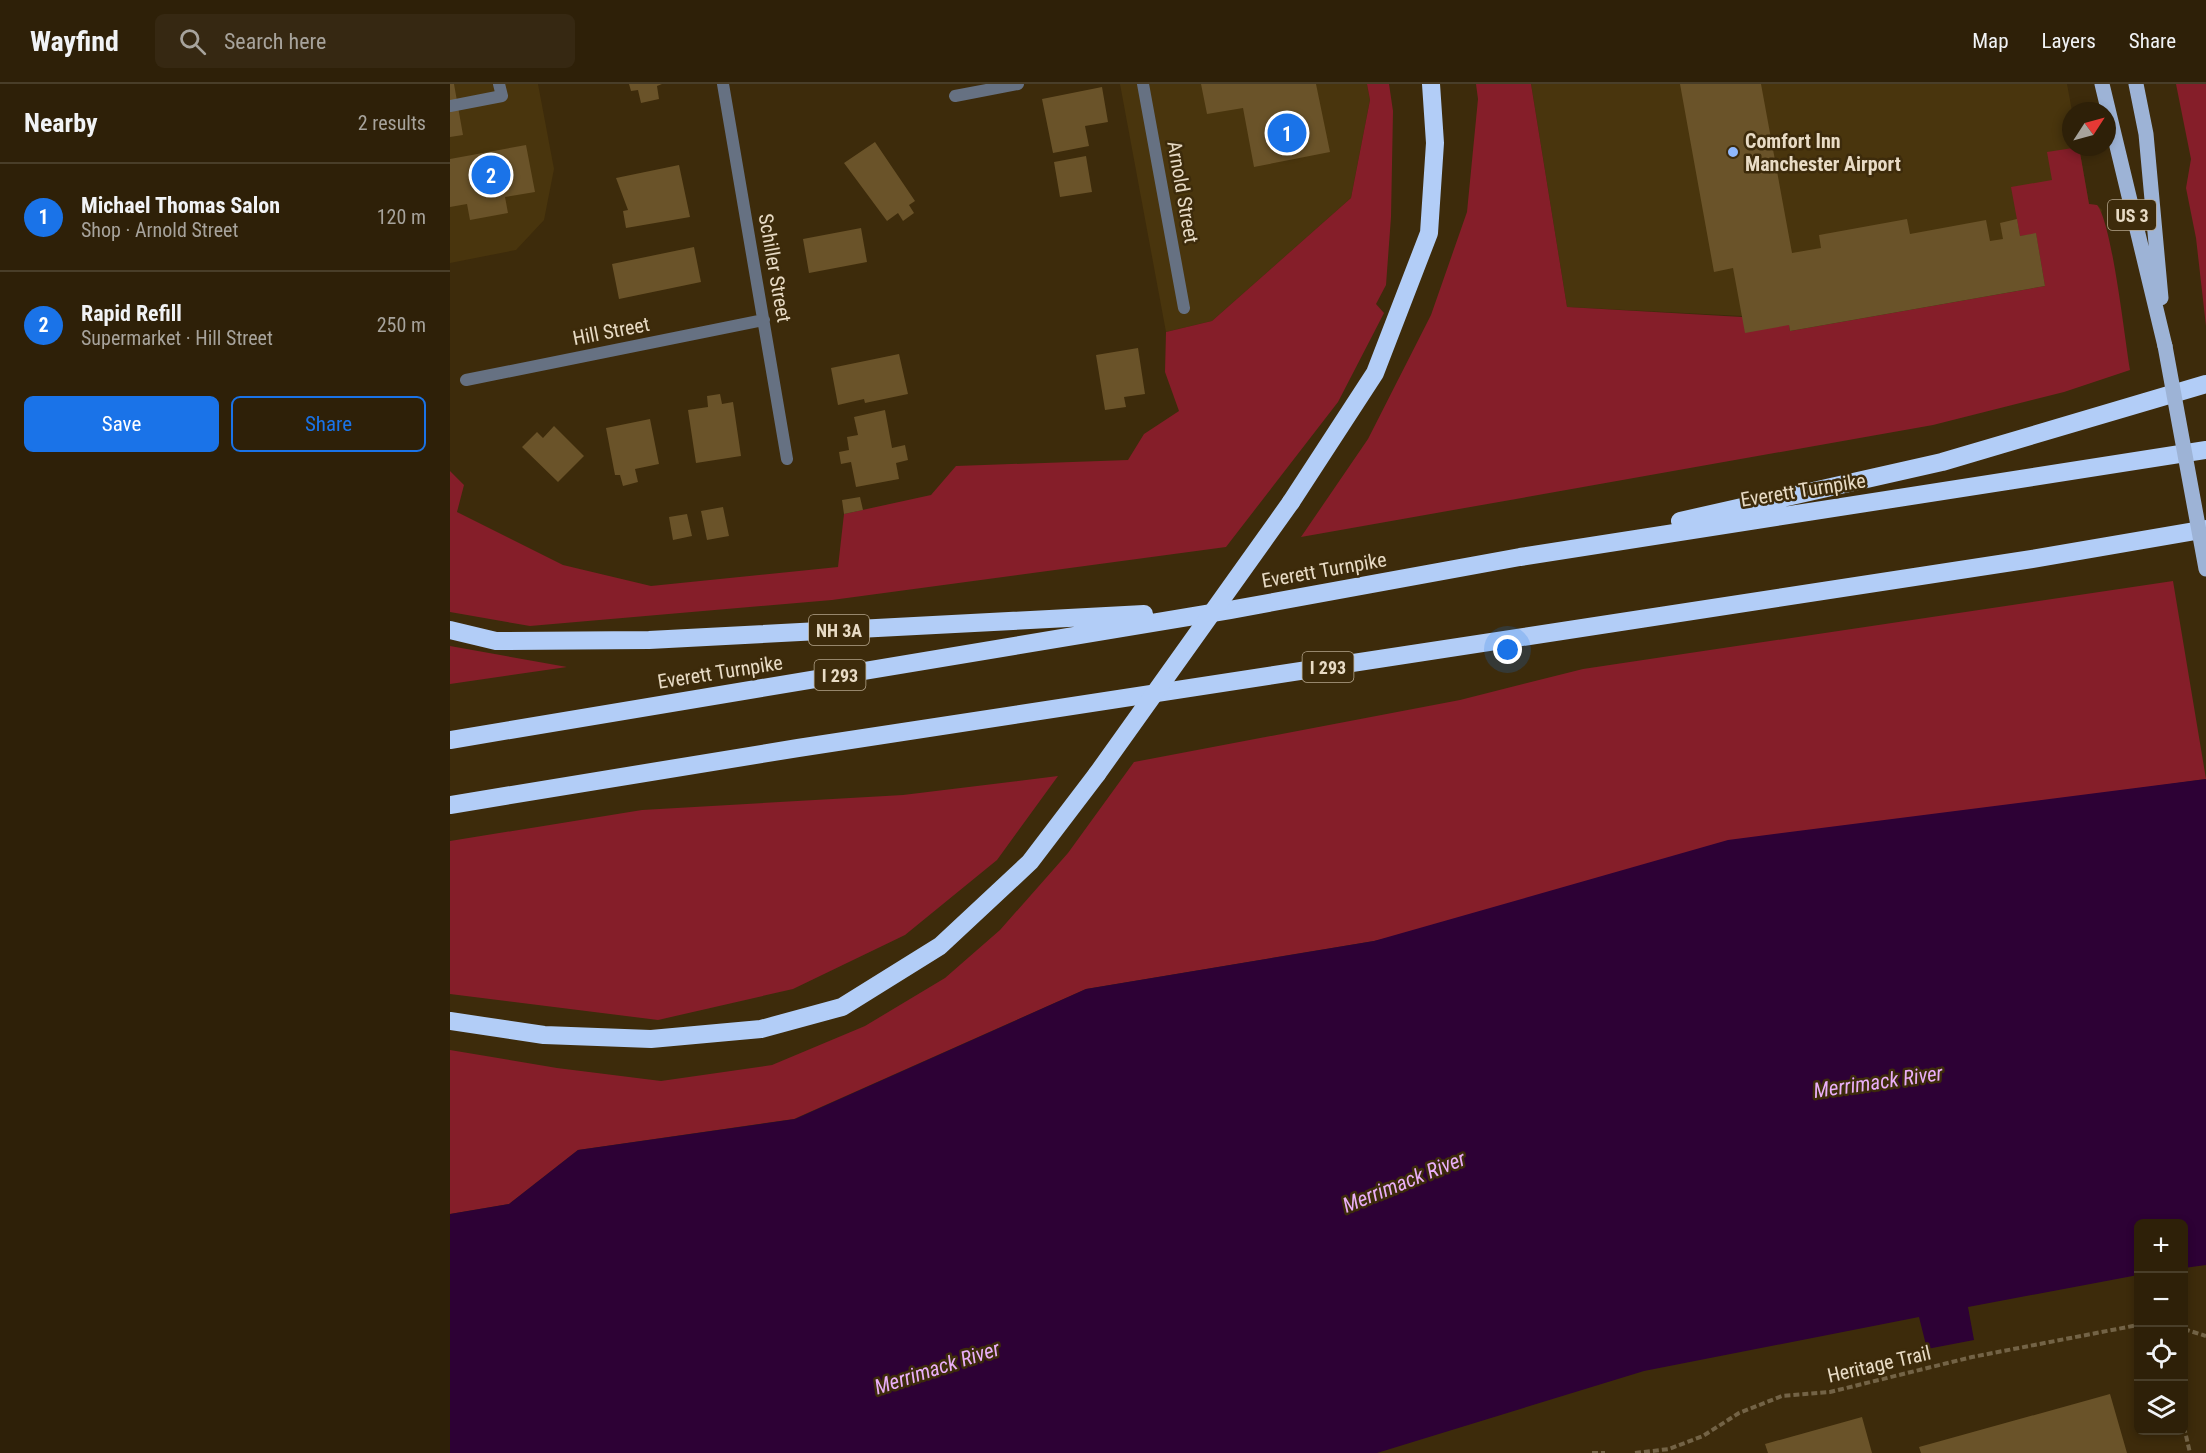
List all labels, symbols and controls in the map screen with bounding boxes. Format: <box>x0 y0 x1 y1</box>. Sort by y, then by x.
search box <box>155 14 575 68</box>
text: Wayfind <box>30 25 119 58</box>
icon: search <box>176 25 209 58</box>
text: Search here <box>224 29 326 54</box>
text: Map <box>1972 29 2009 53</box>
text: Layers <box>2042 29 2096 53</box>
text: Share <box>2129 29 2176 53</box>
north arrow <box>2062 102 2116 156</box>
text: Nearby <box>24 108 98 138</box>
pin: 1 <box>1268 110 1306 156</box>
text: 2 results <box>358 111 426 135</box>
place label: Comfort Inn Manchester Airport <box>1745 129 1901 176</box>
street label: Arnold Street <box>1162 139 1204 245</box>
marker: Comfort Inn Manchester Airport <box>1726 145 1740 159</box>
pin: 2 <box>472 152 510 197</box>
text: Michael Thomas Salon <box>81 193 280 218</box>
road number: US 3 <box>2108 200 2156 230</box>
text: 1 <box>38 205 49 229</box>
text: 120 m <box>377 205 426 229</box>
street label: Schiller Street <box>754 212 796 324</box>
text: Shop · Arnold Street <box>81 218 238 242</box>
text: Rapid Refill <box>81 301 182 326</box>
street label: Hill Street <box>571 312 651 350</box>
text: 2 <box>38 313 49 337</box>
text: 250 m <box>377 313 426 337</box>
text: Supermarket · Hill Street <box>81 326 273 350</box>
button: Save <box>24 396 219 452</box>
button: Share <box>231 396 426 452</box>
street label: Everett Turnpike <box>1739 468 1867 512</box>
street label: Everett Turnpike <box>1260 547 1388 593</box>
road number: NH 3A <box>809 615 869 645</box>
your location <box>1493 635 1522 664</box>
street label: Everett Turnpike <box>656 650 784 694</box>
road number: I 293 <box>1302 652 1354 682</box>
road number: I 293 <box>814 660 866 690</box>
water label: Merrimack River <box>1812 1061 1945 1103</box>
water label: Merrimack River <box>1339 1146 1470 1218</box>
map controls <box>2134 1219 2188 1435</box>
button: + <box>2134 1219 2188 1273</box>
button: − <box>2134 1273 2188 1327</box>
button: locate <box>2134 1327 2188 1381</box>
water label: Merrimack River <box>871 1336 1003 1400</box>
street label: Heritage Trail <box>1825 1340 1933 1388</box>
button: layers <box>2134 1381 2188 1435</box>

